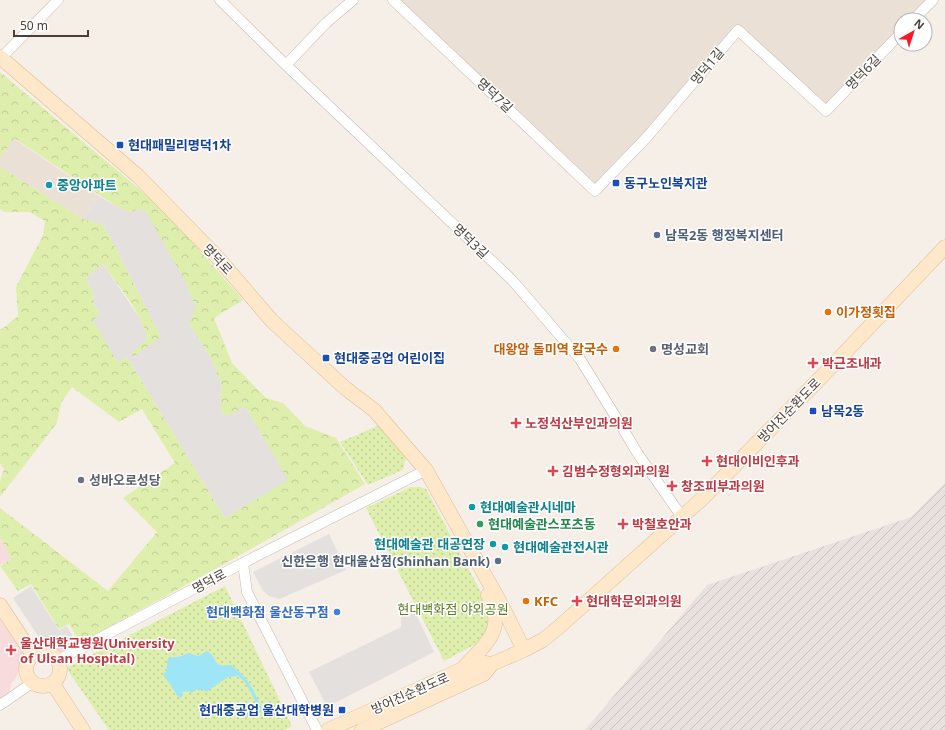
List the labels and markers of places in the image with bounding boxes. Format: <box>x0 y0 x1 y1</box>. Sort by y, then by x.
place label: 현대패밀리명덕1차 <box>128 136 231 154</box>
marker: 현대패밀리명덕1차 <box>115 140 125 150</box>
place label: 동구노인복지관 <box>624 174 708 192</box>
place label: 중앙아파트 <box>57 176 117 194</box>
marker: 동구노인복지관 <box>611 178 621 188</box>
marker: 중앙아파트 <box>44 180 54 190</box>
place label: 남목2동 행정복지센터 <box>665 226 783 244</box>
marker: 남목2동 행정복지센터 <box>652 230 662 240</box>
place label: 이가정횟집 <box>836 303 896 321</box>
marker: 이가정횟집 <box>823 307 833 317</box>
place label: 대왕암 돌미역 칼국수 <box>494 340 608 358</box>
place label: 명성교회 <box>661 340 709 358</box>
marker: 대왕암 돌미역 칼국수 <box>611 344 621 354</box>
marker: 명성교회 <box>648 344 658 354</box>
place label: 현대중공업 어린이집 <box>334 349 445 367</box>
marker: 현대중공업 어린이집 <box>321 353 331 363</box>
place label: 박근조내과 <box>822 354 882 372</box>
marker: 박근조내과 <box>807 357 819 369</box>
place label: 남목2동 <box>821 402 864 420</box>
marker: 남목2동 <box>808 406 818 416</box>
place label: 노정석산부인과의원 <box>525 414 633 432</box>
marker: 노정석산부인과의원 <box>510 417 522 429</box>
place label: 현대이비인후과 <box>716 452 800 470</box>
marker: 현대이비인후과 <box>701 455 713 467</box>
place label: 김범수정형외과의원 <box>562 462 670 480</box>
marker: 김범수정형외과의원 <box>547 465 559 477</box>
place label: 성바오로성당 <box>89 471 161 489</box>
marker: 성바오로성당 <box>76 475 86 485</box>
place label: 창조피부과의원 <box>681 477 765 495</box>
marker: 창조피부과의원 <box>666 480 678 492</box>
place label: 현대예술관시네마 <box>480 498 576 516</box>
marker: 현대예술관시네마 <box>467 502 477 512</box>
place label: 현대예술관스포츠동 <box>488 515 596 533</box>
place label: 박철호안과 <box>632 515 692 533</box>
marker: 박철호안과 <box>617 518 629 530</box>
marker: 현대예술관스포츠동 <box>475 519 485 529</box>
place label: 현대예술관 대공연장 <box>374 535 485 553</box>
place label: 현대예술관전시관 <box>513 538 609 556</box>
marker: 현대예술관 대공연장 <box>488 539 498 549</box>
marker: 현대예술관전시관 <box>500 542 510 552</box>
place label: 신한은행 현대울산점(Shinhan Bank) <box>281 552 490 570</box>
marker: 신한은행 현대울산점(Shinhan Bank) <box>493 556 503 566</box>
place label: KFC <box>534 592 558 610</box>
place label: 현대학문외과의원 <box>586 592 682 610</box>
marker: 현대학문외과의원 <box>571 595 583 607</box>
marker: KFC <box>521 596 531 606</box>
place label: 현대백화점 울산동구점 <box>206 603 329 621</box>
marker: 현대백화점 울산동구점 <box>332 607 342 617</box>
place label: 울산대학교병원(University of Ulsan Hospital) <box>20 634 175 667</box>
marker: 울산대학교병원(University of Ulsan Hospital) <box>5 644 17 656</box>
place label: 현대중공업 울산대학병원 <box>199 701 334 719</box>
marker: 현대중공업 울산대학병원 <box>337 705 347 715</box>

